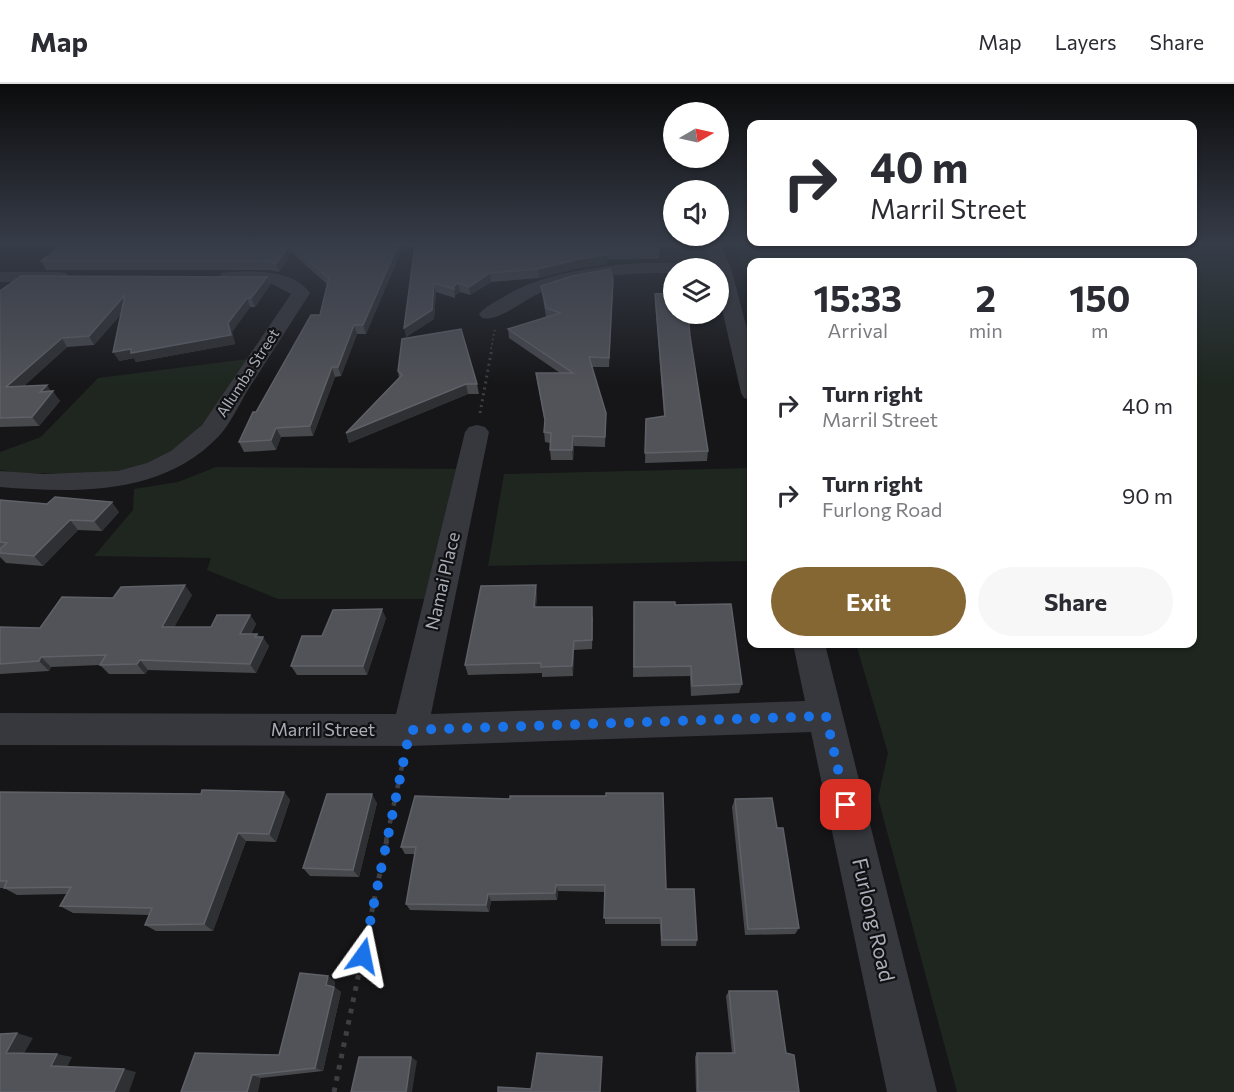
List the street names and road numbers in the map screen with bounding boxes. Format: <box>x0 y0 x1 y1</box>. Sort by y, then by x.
street label: Allumba Street <box>212 325 282 420</box>
street label: Namai Place <box>420 530 464 632</box>
street label: Marril Street <box>271 718 375 740</box>
street label: Furlong Road <box>848 855 901 984</box>

